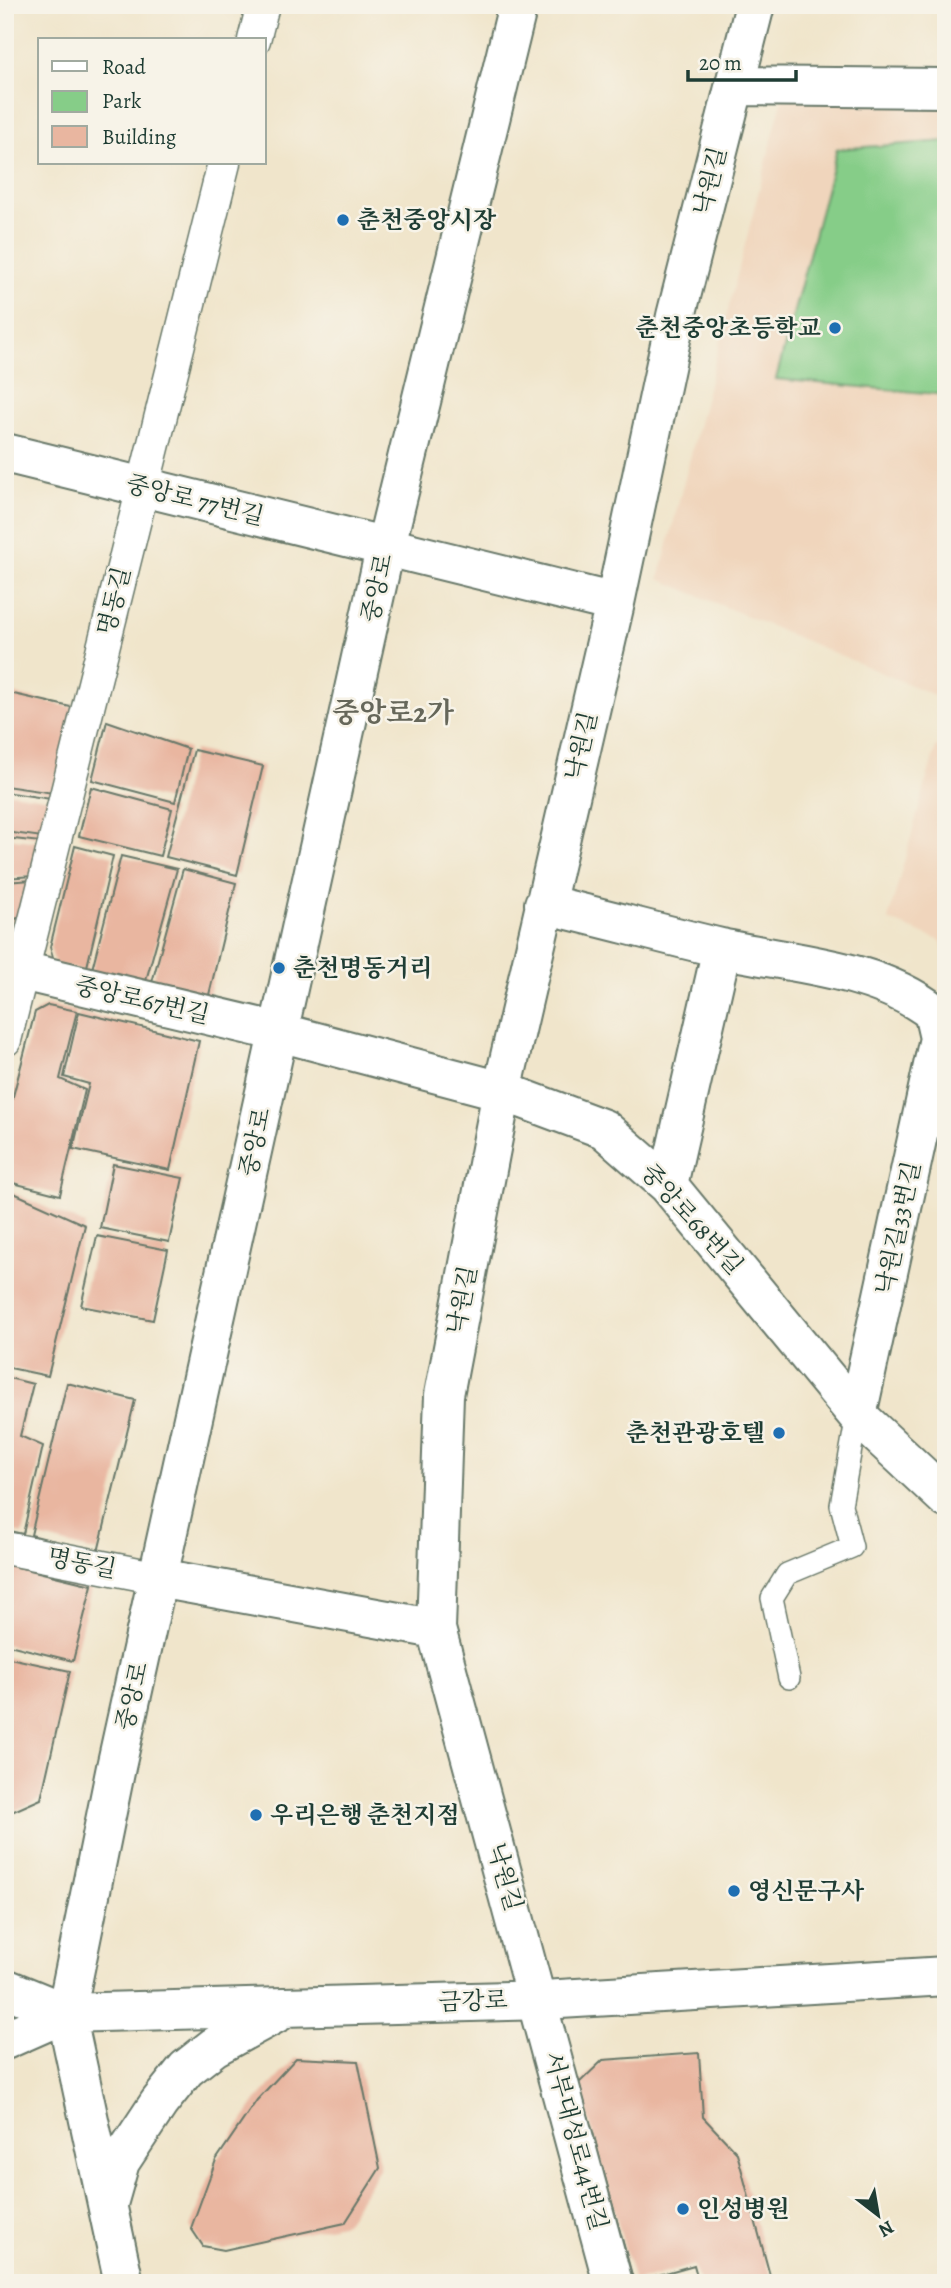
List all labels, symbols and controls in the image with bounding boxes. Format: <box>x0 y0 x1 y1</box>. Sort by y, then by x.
legend <box>38 38 266 164</box>
scale bar <box>688 38 797 82</box>
text: 20 m <box>699 49 742 77</box>
text: Road <box>102 53 146 81</box>
text: Park <box>102 87 142 115</box>
text: Building <box>102 123 177 151</box>
street label: 낙원길 <box>686 143 734 219</box>
place label: 춘천중앙시장 <box>357 204 497 236</box>
marker: 춘천중앙시장 <box>335 212 351 228</box>
place label: 춘천중앙초등학교 <box>636 312 821 344</box>
marker: 춘천중앙초등학교 <box>827 320 843 336</box>
street label: 중앙로 77번길 <box>123 467 267 533</box>
street label: 중앙로 <box>354 551 400 625</box>
street label: 명동길 <box>90 563 138 639</box>
district label: 중앙로2가 <box>332 694 455 732</box>
street label: 낙원길 <box>558 709 604 783</box>
place label: 춘천명동거리 <box>293 952 432 984</box>
marker: 춘천명동거리 <box>271 960 287 976</box>
street label: 중앙로67번길 <box>72 969 212 1031</box>
street label: 중앙로 <box>232 1105 278 1179</box>
street label: 중앙로68번길 <box>634 1157 750 1281</box>
street label: 낙원길33번길 <box>868 1158 928 1298</box>
street label: 낙원길 <box>440 1263 484 1337</box>
place label: 춘천관광호텔 <box>626 1417 765 1449</box>
marker: 춘천관광호텔 <box>771 1425 787 1441</box>
street label: 명동길 <box>45 1541 119 1585</box>
street label: 중앙로 <box>109 1659 155 1733</box>
place label: 우리은행 춘천지점 <box>270 1799 460 1831</box>
marker: 우리은행 춘천지점 <box>248 1807 264 1823</box>
street label: 낙원길 <box>480 1839 530 1915</box>
place label: 영신문구사 <box>748 1875 865 1907</box>
marker: 영신문구사 <box>726 1883 742 1899</box>
street label: 금강로 <box>438 1984 508 2018</box>
street label: 서부대성로44번길 <box>537 2048 615 2234</box>
north arrow <box>842 2180 912 2250</box>
place label: 인성병원 <box>697 2193 790 2225</box>
marker: 인성병원 <box>675 2201 691 2217</box>
text: N <box>873 2214 899 2244</box>

